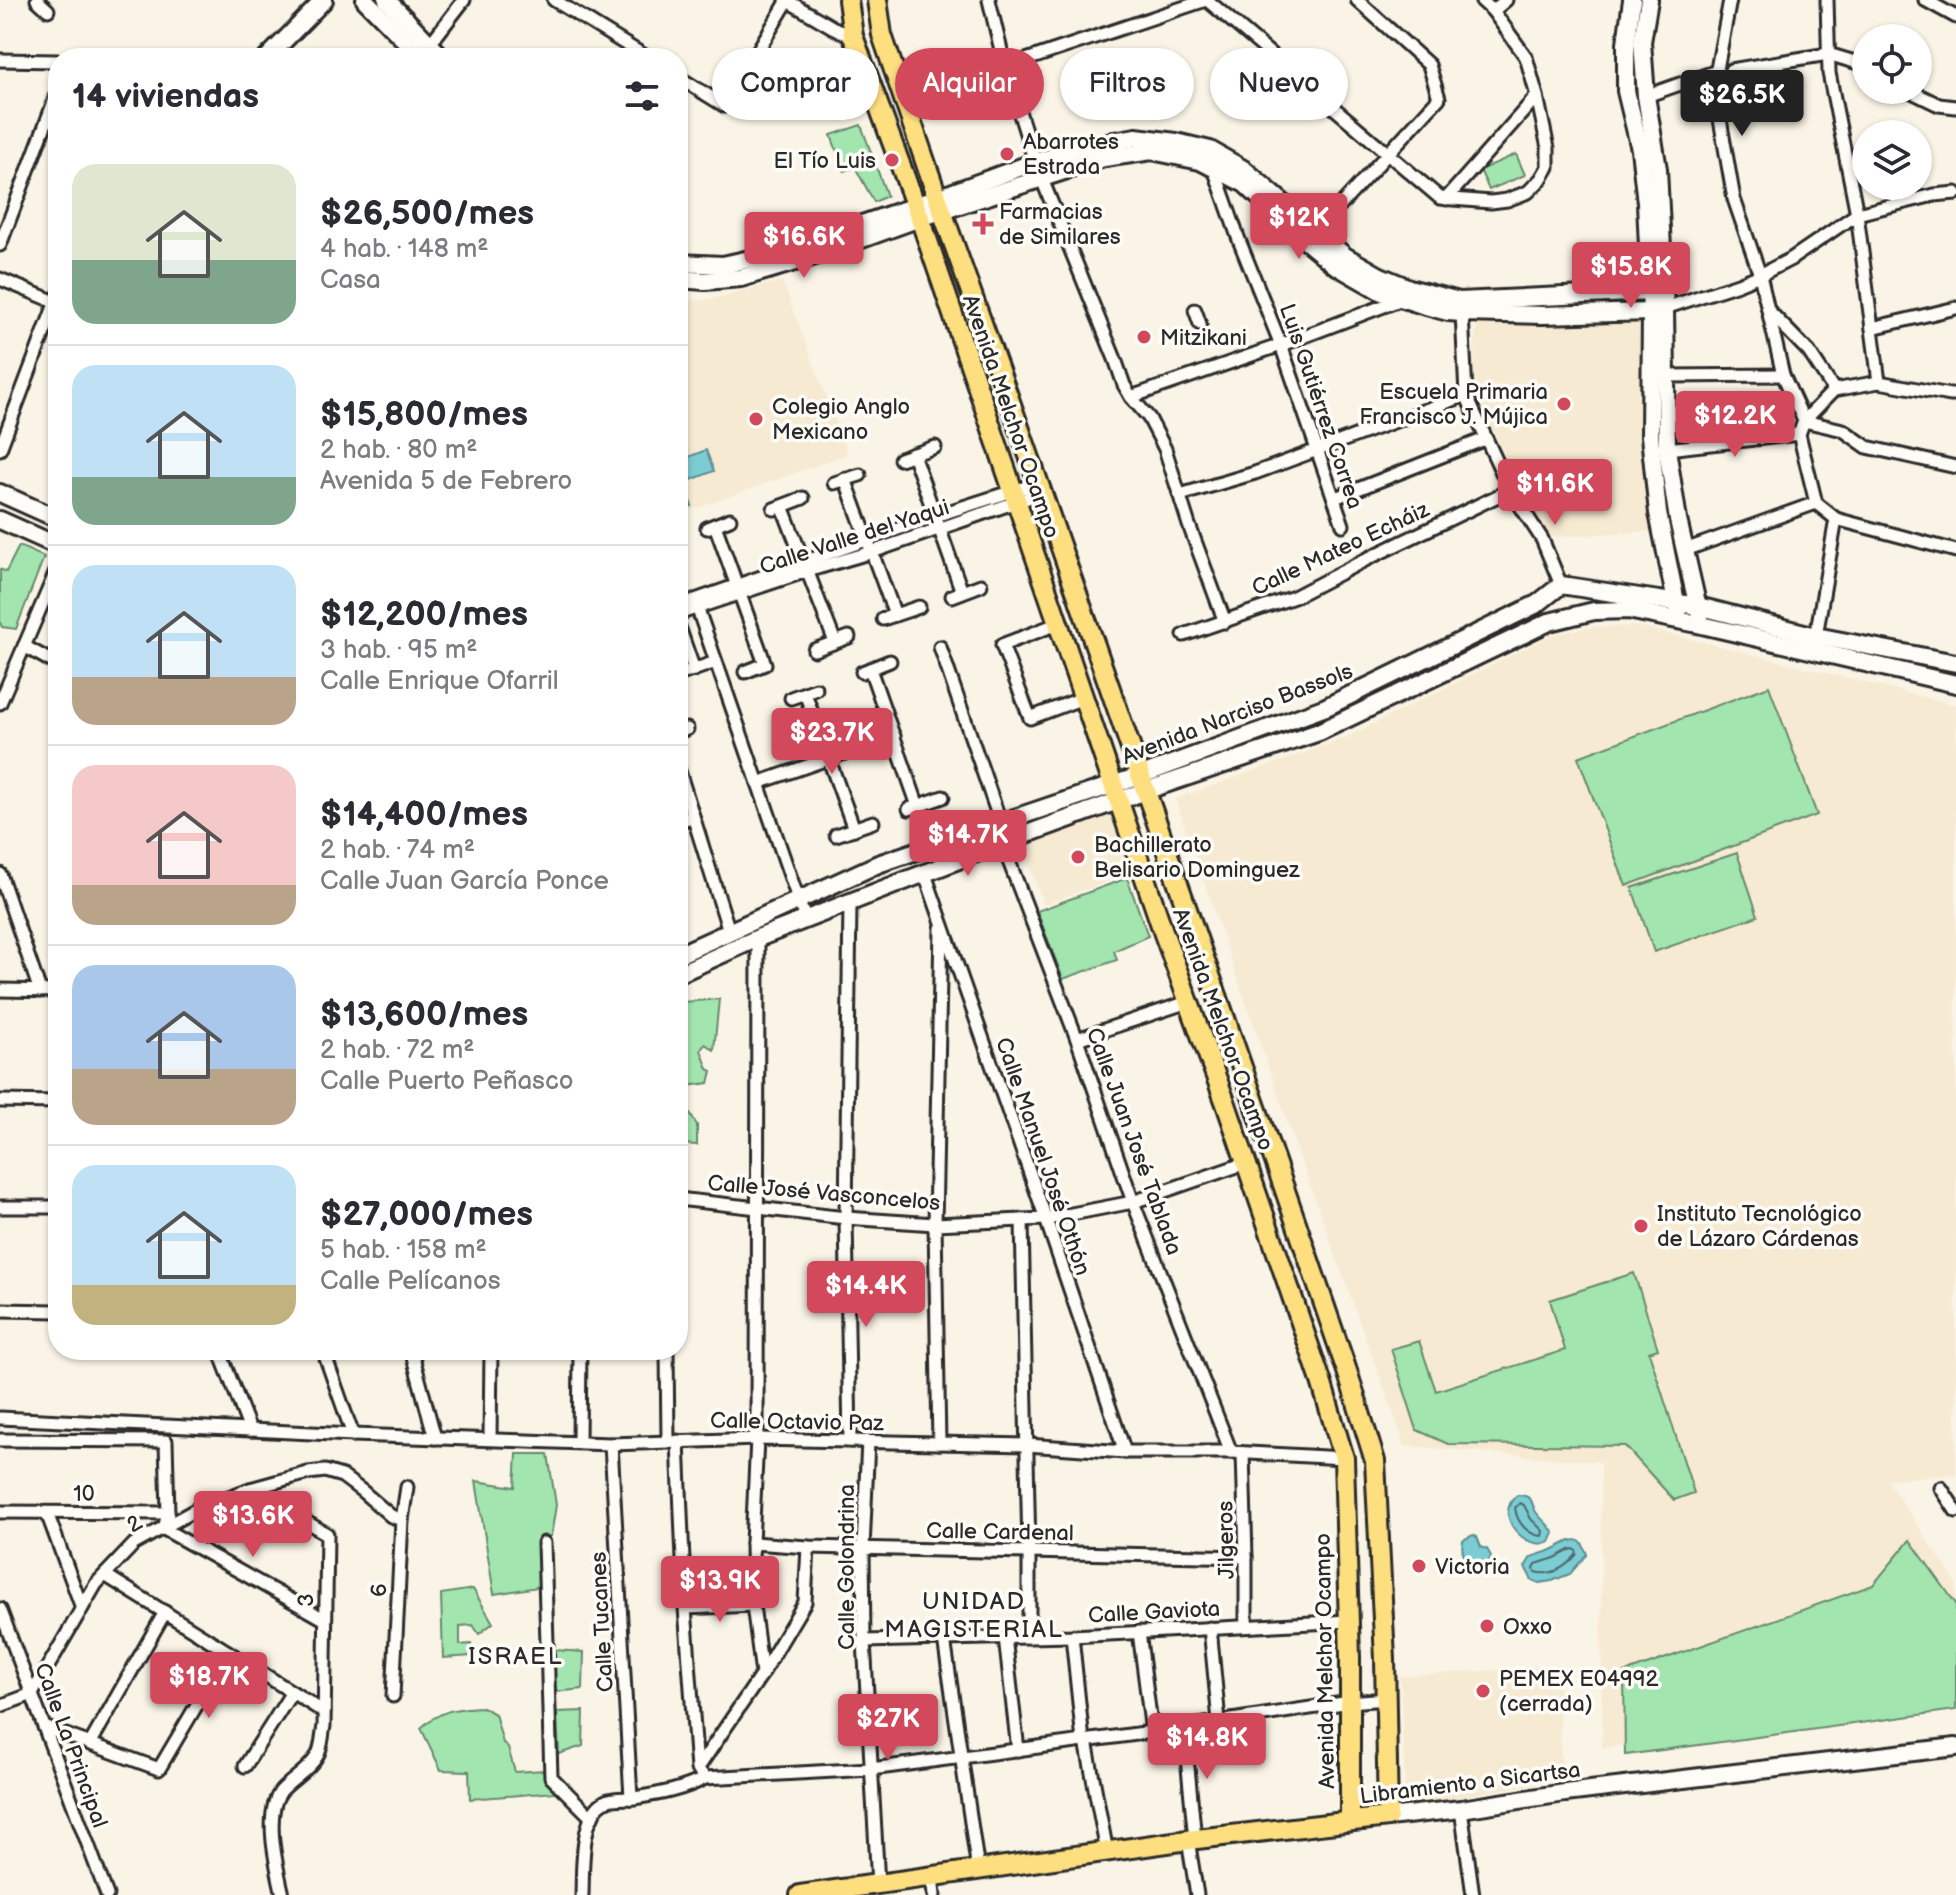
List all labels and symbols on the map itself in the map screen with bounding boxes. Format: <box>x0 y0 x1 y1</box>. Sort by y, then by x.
pin: $26.5K <box>1677 70 1807 138</box>
place label: Abarrotes Estrada <box>1023 129 1119 181</box>
marker: Abarrotes Estrada <box>998 145 1016 163</box>
place label: El Tío Luis <box>774 148 876 175</box>
marker: El Tío Luis <box>883 151 901 169</box>
pin: $12K <box>1252 193 1346 261</box>
place label: Farmacias de Similares <box>999 199 1121 251</box>
pin: $16.6K <box>739 212 869 280</box>
marker: Farmacias de Similares <box>974 215 992 233</box>
pin: $15.8K <box>1566 242 1696 310</box>
street label: Avenida Melchor Ocampo <box>956 291 1065 542</box>
street label: Luis Gutiérrez Correa <box>1273 301 1368 512</box>
place label: Mitzikani <box>1160 325 1247 352</box>
marker: Mitzikani <box>1135 328 1153 346</box>
place label: Escuela Primaria Francisco J. Mújica <box>1359 379 1548 431</box>
pin: $12.2K <box>1670 391 1800 459</box>
place label: Colegio Anglo Mexicano <box>772 394 910 446</box>
marker: Escuela Primaria Francisco J. Mújica <box>1555 395 1573 413</box>
marker: Colegio Anglo Mexicano <box>747 410 765 428</box>
pin: $11.6K <box>1490 459 1620 527</box>
street label: Calle Valle del Yaqui <box>756 494 953 581</box>
street label: Calle Mateo Echáiz <box>1248 496 1434 602</box>
street label: Avenida Narciso Bassols <box>1118 658 1357 771</box>
pin: $23.7K <box>767 708 897 776</box>
pin: $14.7K <box>903 810 1033 878</box>
place label: Bachillerato Belisario Dominguez <box>1094 832 1300 884</box>
marker: Bachillerato Belisario Dominguez <box>1069 848 1087 866</box>
street label: Avenida Melchor Ocampo <box>1166 905 1279 1154</box>
street label: Calle Juan José Tablada <box>1080 1024 1187 1259</box>
street label: Calle Manuel José Othón <box>989 1034 1096 1279</box>
street label: Calle José Vasconcelos <box>707 1170 941 1217</box>
place label: Instituto Tecnológico de Lázaro Cárdenas <box>1657 1201 1862 1253</box>
marker: Instituto Tecnológico de Lázaro Cárdenas <box>1632 1217 1650 1235</box>
pin: $14.4K <box>801 1261 931 1329</box>
street label: Calle Octavio Paz <box>710 1407 884 1438</box>
street label: 10 <box>73 1481 95 1508</box>
street label: Calle Golondrina <box>834 1484 861 1650</box>
pin: $13.6K <box>188 1491 318 1559</box>
street label: Jilgeros <box>1212 1500 1241 1579</box>
street label: 2 <box>122 1509 147 1539</box>
street label: Calle Cardenal <box>926 1518 1074 1547</box>
street label: Avenida Melchor Ocampo <box>1310 1533 1341 1789</box>
street label: Calle Tucanes <box>585 1551 620 1693</box>
place label: Victoria <box>1435 1554 1510 1581</box>
pin: $13.9K <box>655 1556 785 1624</box>
marker: Victoria <box>1410 1557 1428 1575</box>
street label: 6 <box>366 1583 393 1598</box>
district label: UNIDAD MAGISTERIAL <box>884 1587 1064 1644</box>
street label: 3 <box>293 1593 320 1607</box>
street label: Calle Gaviota <box>1087 1596 1221 1629</box>
place label: Oxxo <box>1503 1614 1552 1641</box>
marker: Oxxo <box>1478 1617 1496 1635</box>
district label: ISRAEL <box>468 1642 564 1671</box>
pin: $18.7K <box>144 1652 274 1720</box>
street label: Calle La Principal <box>28 1659 113 1832</box>
place label: PEMEX E04992 (cerrada) <box>1499 1666 1658 1718</box>
marker: PEMEX E04992 (cerrada) <box>1474 1682 1492 1700</box>
pin: $27K <box>841 1694 935 1762</box>
pin: $14.8K <box>1142 1713 1272 1781</box>
street label: Libramiento a Sicartsa <box>1358 1757 1582 1810</box>

